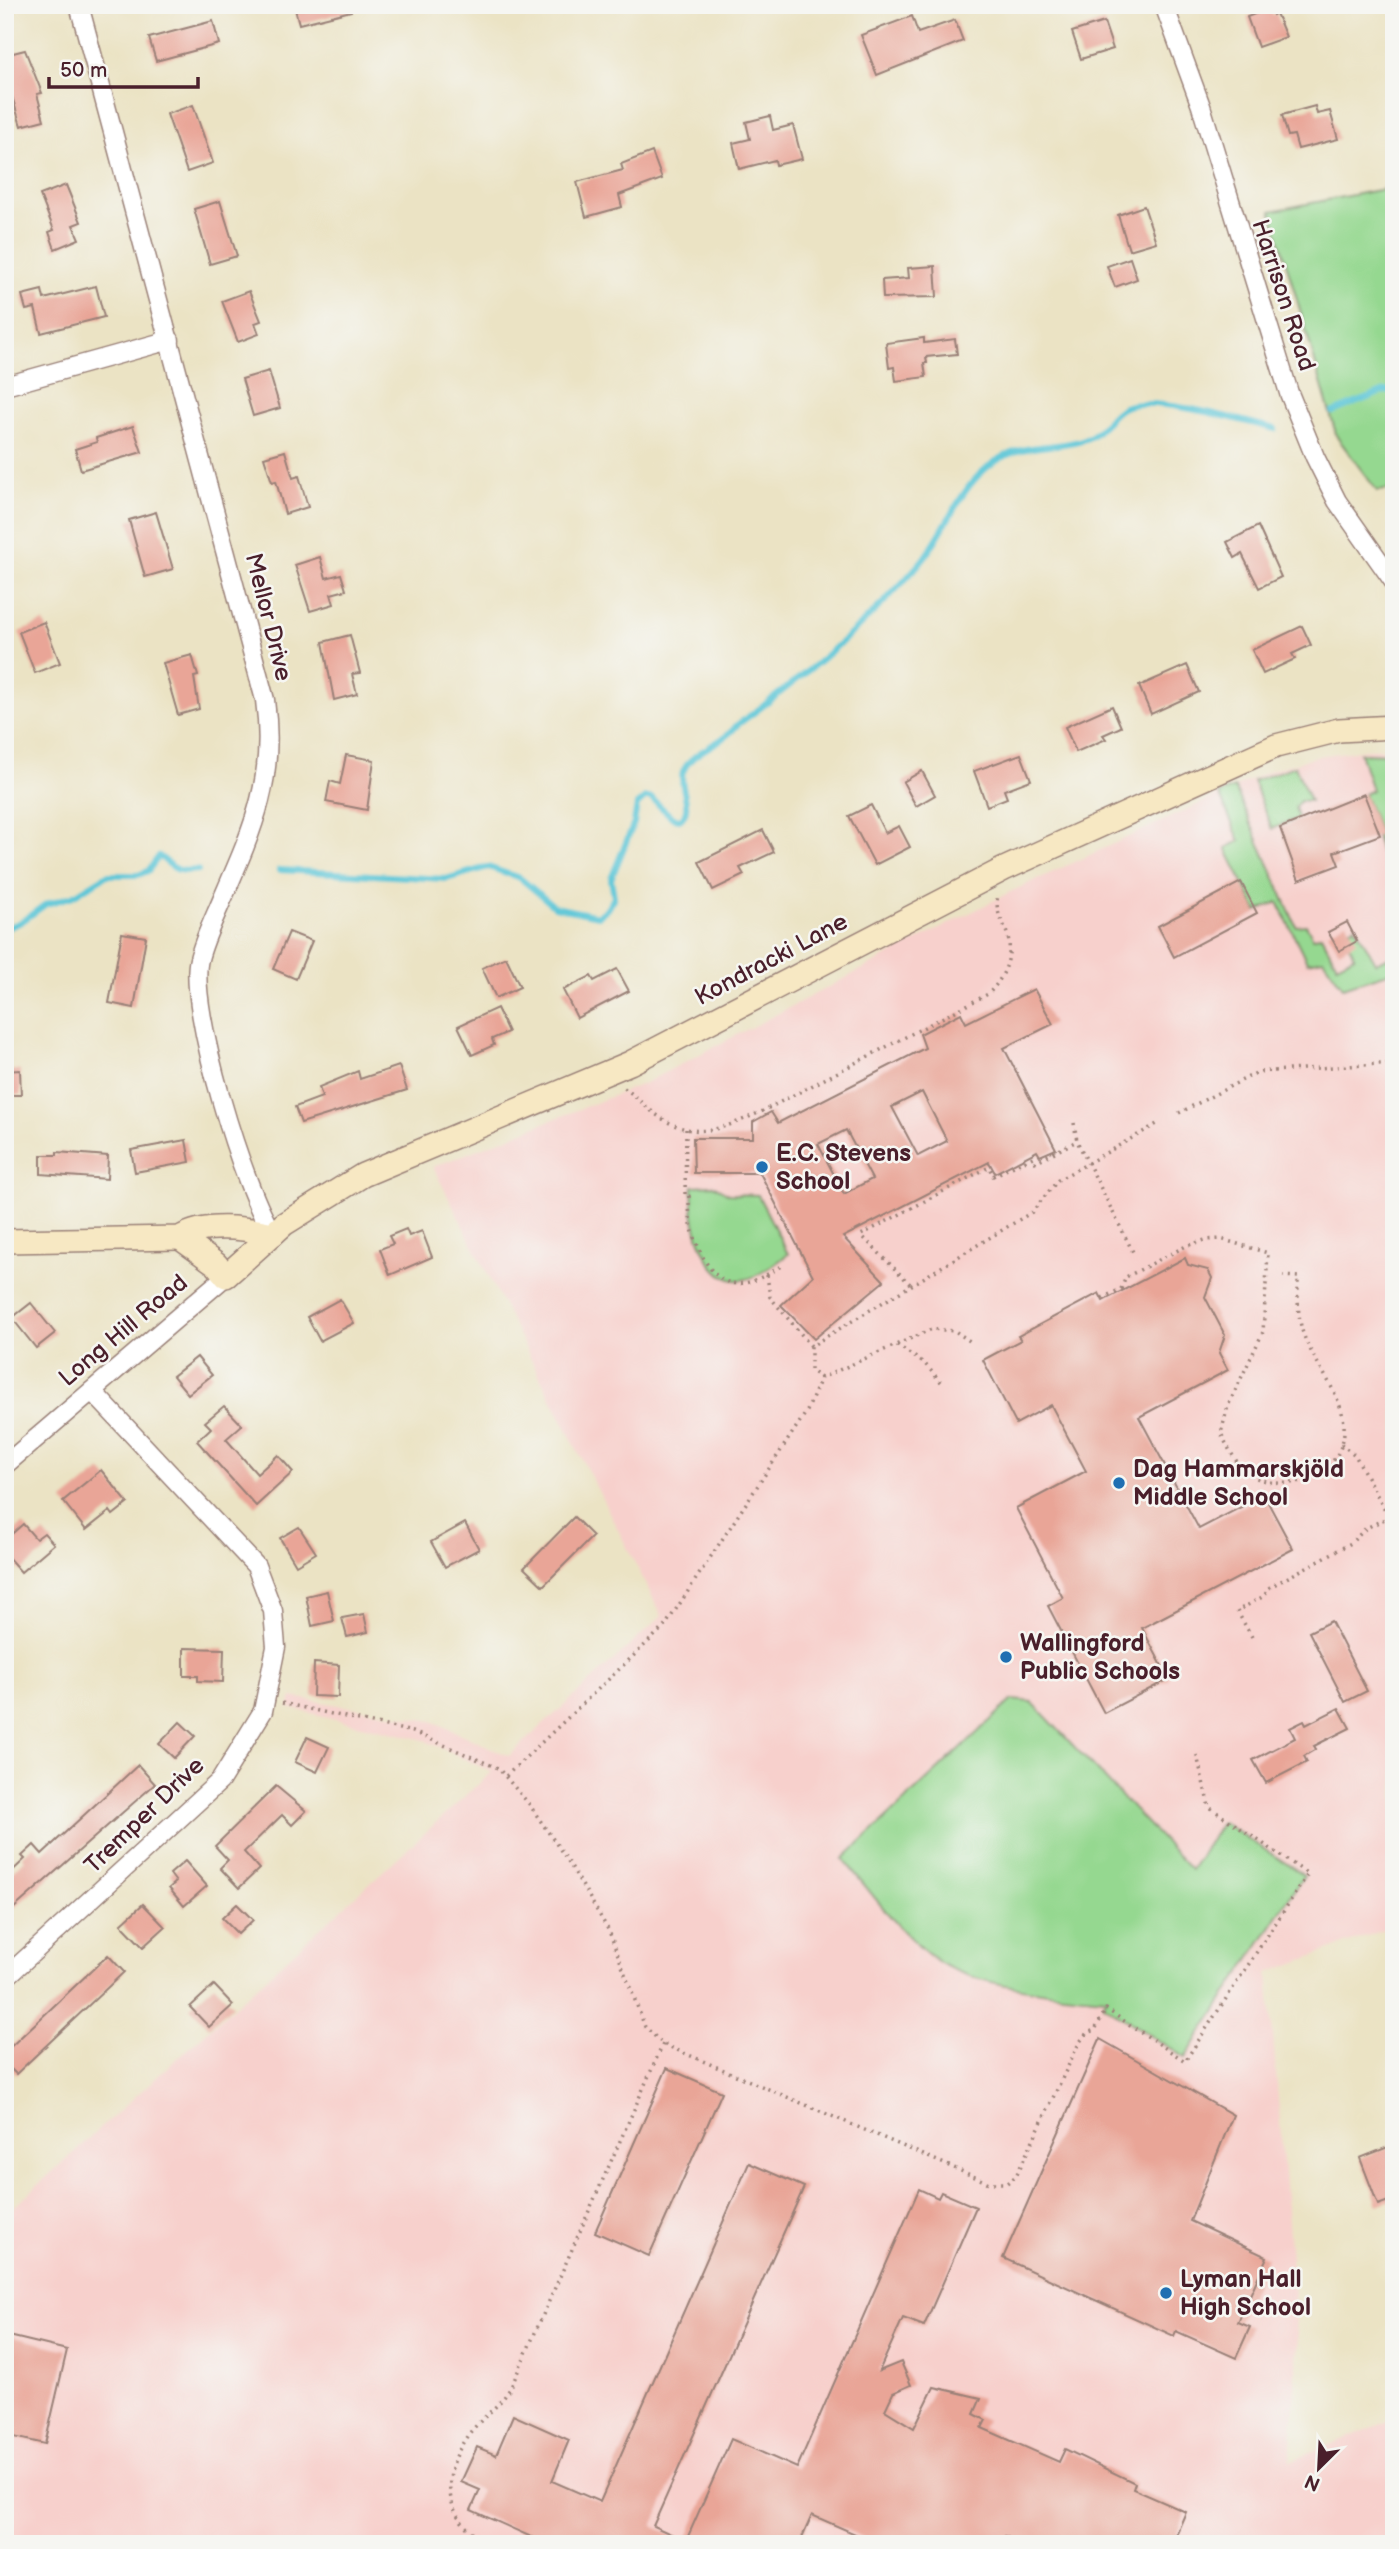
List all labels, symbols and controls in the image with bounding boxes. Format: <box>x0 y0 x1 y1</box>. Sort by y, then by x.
scale bar <box>49 46 198 90</box>
text: 50 m <box>60 58 107 83</box>
street label: Harrison Road <box>1245 216 1322 375</box>
street label: Mellor Drive <box>239 550 298 684</box>
street label: Kondracki Lane <box>690 907 853 1012</box>
place label: E.C. Stevens School <box>776 1139 911 1196</box>
marker: E.C. Stevens School <box>754 1159 770 1175</box>
street label: Long Hill Road <box>53 1268 194 1393</box>
place label: Dag Hammarskjöld Middle School <box>1133 1455 1344 1512</box>
marker: Dag Hammarskjöld Middle School <box>1111 1475 1127 1491</box>
place label: Wallingford Public Schools <box>1020 1629 1180 1686</box>
marker: Wallingford Public Schools <box>998 1649 1014 1665</box>
street label: Tremper Drive <box>78 1751 210 1880</box>
place label: Lyman Hall High School <box>1180 2265 1311 2322</box>
marker: Lyman Hall High School <box>1158 2285 1174 2301</box>
north arrow <box>1284 2434 1354 2504</box>
text: N <box>1301 2469 1324 2496</box>

